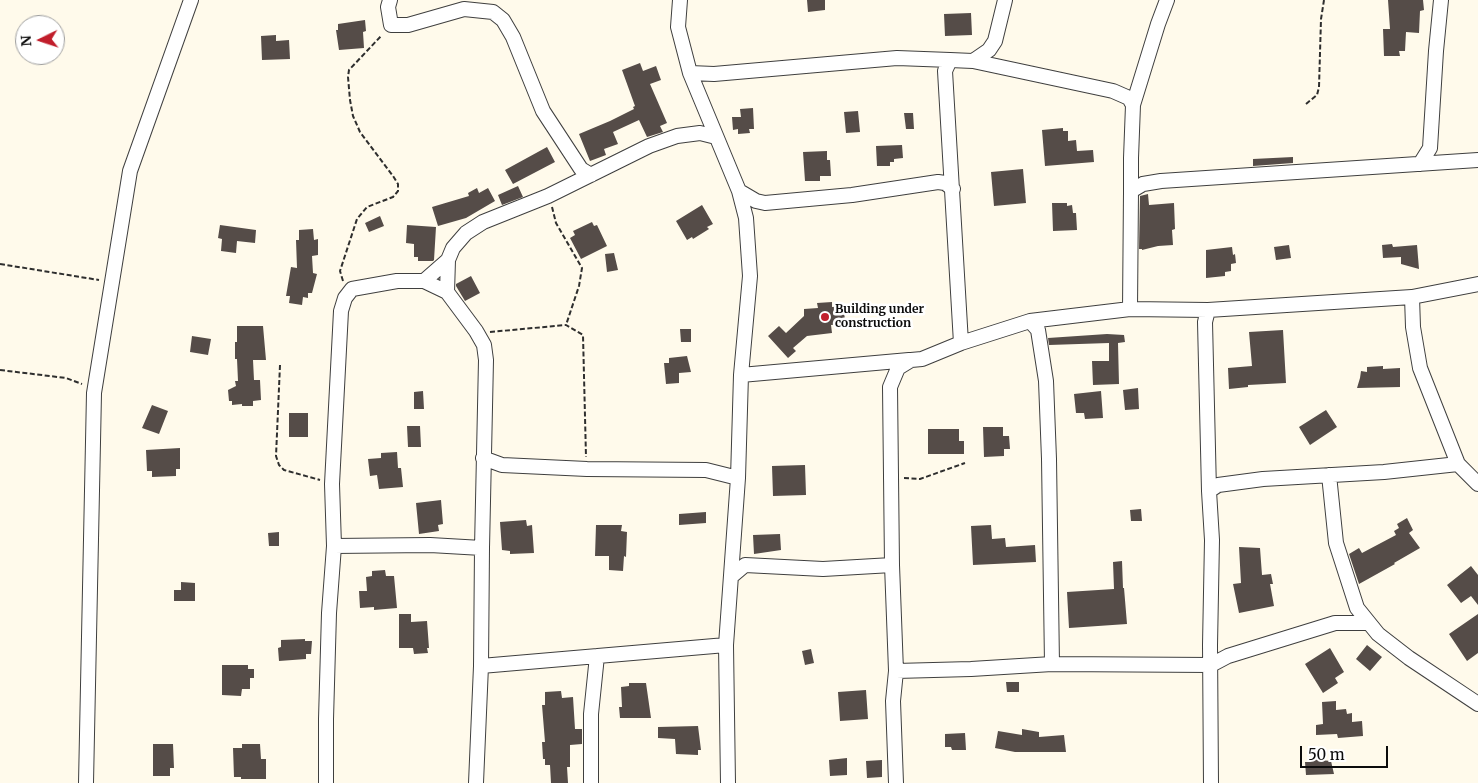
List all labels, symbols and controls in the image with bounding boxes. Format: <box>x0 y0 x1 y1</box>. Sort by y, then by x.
north arrow <box>15 15 65 65</box>
text: N <box>17 35 35 47</box>
place label: Building under construction <box>835 303 924 331</box>
marker: Building under construction <box>819 311 831 323</box>
scale bar <box>1303 736 1390 768</box>
text: 50 m <box>1308 745 1345 764</box>

